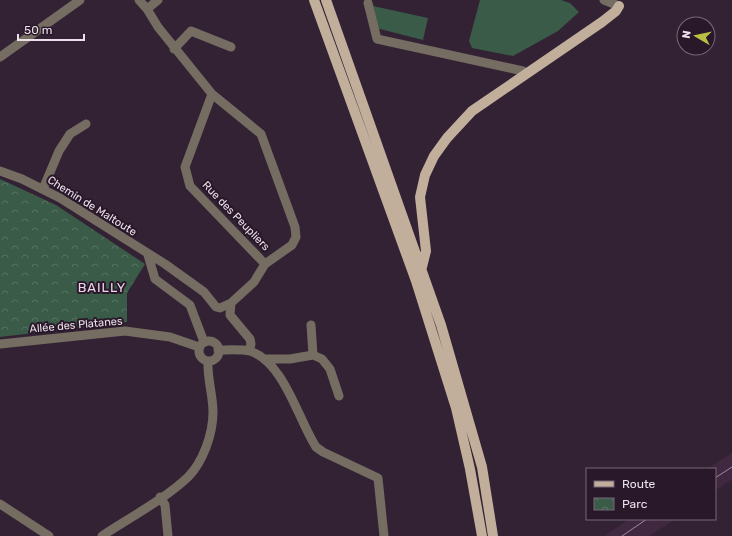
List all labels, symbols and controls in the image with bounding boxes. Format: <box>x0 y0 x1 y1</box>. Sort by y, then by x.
scale bar <box>18 16 84 42</box>
north arrow <box>676 16 716 56</box>
text: 50 m <box>24 23 52 37</box>
text: N <box>680 30 694 39</box>
street label: Chemin de Maltoute <box>45 173 139 239</box>
street label: Rue des Peupliers <box>200 179 273 254</box>
district label: BAILLY <box>78 280 126 295</box>
street label: Allée des Platanes <box>29 314 123 336</box>
legend <box>586 468 716 520</box>
text: Route <box>622 477 656 491</box>
text: Parc <box>622 497 648 511</box>

